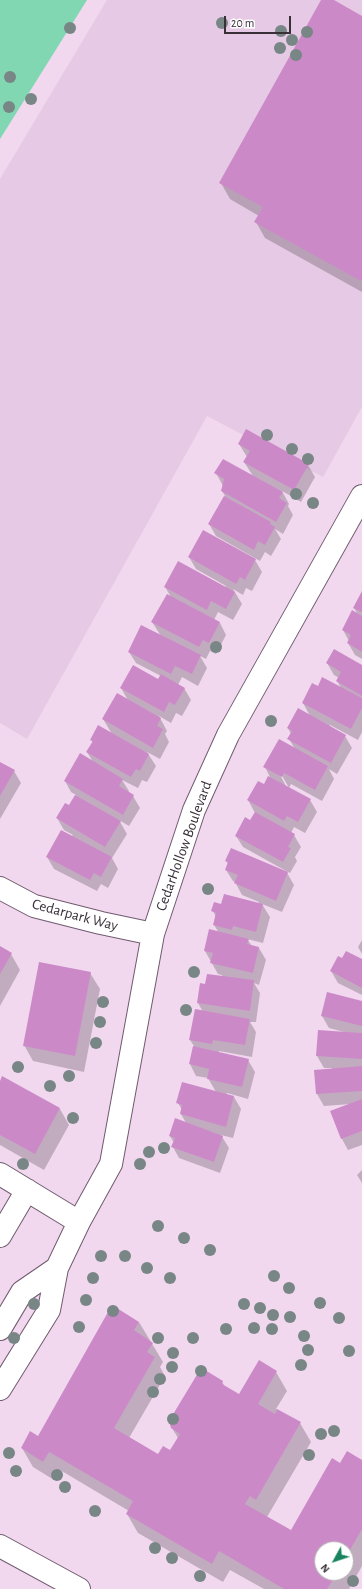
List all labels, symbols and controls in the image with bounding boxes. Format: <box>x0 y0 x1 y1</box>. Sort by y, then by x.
scale bar <box>226 8 293 34</box>
text: 20 m <box>231 17 254 29</box>
street label: CedarHollow Boulevard <box>152 778 216 914</box>
street label: Cedarpark Way <box>30 895 120 935</box>
north arrow <box>314 1541 354 1581</box>
text: N <box>319 1562 332 1575</box>

